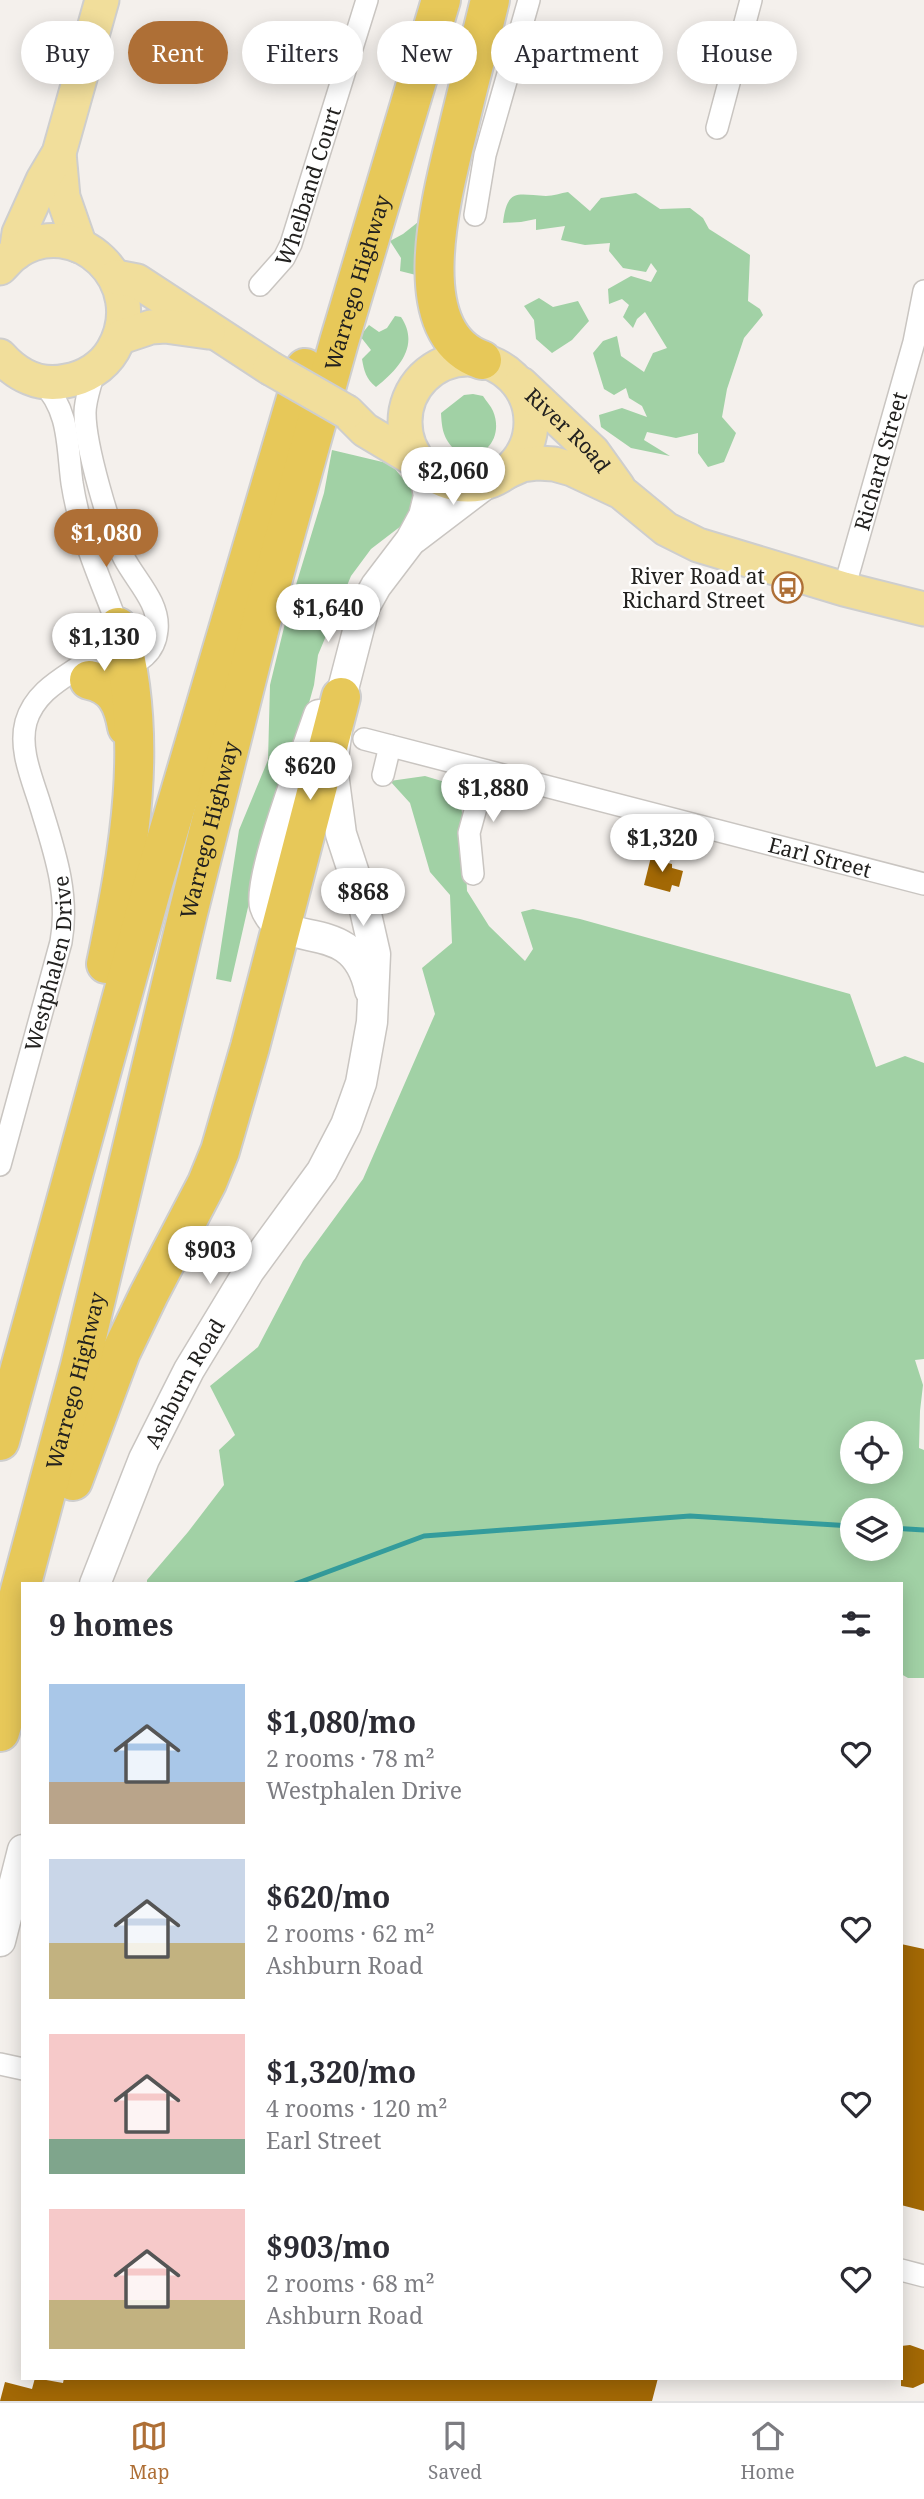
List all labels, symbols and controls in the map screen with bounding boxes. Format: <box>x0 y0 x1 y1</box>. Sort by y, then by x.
chip: Buy <box>21 21 114 84</box>
chip: Rent <box>128 21 228 84</box>
chip: Filters <box>242 21 363 84</box>
chip: New <box>377 21 477 84</box>
chip: Apartment <box>491 21 663 84</box>
chip: House <box>677 21 797 84</box>
street label: Whelband Court <box>268 103 347 270</box>
street label: Warrego Highway <box>318 191 396 373</box>
street label: River Road <box>519 381 617 478</box>
street label: Richard Street <box>847 388 913 534</box>
pin: $2,060 <box>396 448 510 507</box>
text: $2,060 <box>417 454 489 486</box>
pin: $1,080 <box>49 510 163 569</box>
text: $1,080 <box>70 516 142 548</box>
place label: River Road at Richard Street <box>622 562 765 614</box>
bus stop icon: River Road at Richard Street <box>771 571 805 605</box>
pin: $1,640 <box>271 584 385 644</box>
text: $1,640 <box>292 591 364 623</box>
pin: $1,130 <box>47 614 161 673</box>
text: $1,130 <box>68 620 140 652</box>
street label: Warrego Highway <box>173 738 245 921</box>
pin: $620 <box>269 742 351 802</box>
text: $620 <box>284 749 336 781</box>
pin: $1,880 <box>436 764 550 824</box>
text: $1,880 <box>457 771 529 803</box>
pin: $1,320 <box>605 814 719 874</box>
text: $1,320 <box>626 821 698 853</box>
street label: Earl Street <box>765 830 875 884</box>
pin: $868 <box>322 869 404 928</box>
street label: Westphalen Drive <box>18 874 78 1054</box>
text: $868 <box>337 875 389 907</box>
pin: $903 <box>169 1226 251 1286</box>
text: $903 <box>184 1233 236 1265</box>
street label: Warrego Highway <box>39 1289 111 1472</box>
street label: Ashburn Road <box>138 1313 231 1453</box>
map controls <box>840 1421 903 1561</box>
button: locate <box>840 1421 903 1484</box>
button: layers <box>840 1498 903 1561</box>
text: 9 homes <box>49 1604 173 1645</box>
icon: filters <box>837 1605 875 1643</box>
text: $1,080/mo <box>266 1701 416 1742</box>
icon: home <box>105 1712 189 1796</box>
icon: heart <box>837 1735 875 1773</box>
text: 2 rooms · 78 m² <box>266 1742 435 1774</box>
text: Westphalen Drive <box>266 1774 462 1806</box>
text: $620/mo <box>266 1876 390 1917</box>
icon: home <box>105 1887 189 1971</box>
icon: heart <box>837 1910 875 1948</box>
text: 2 rooms · 62 m² <box>266 1917 435 1949</box>
text: Ashburn Road <box>266 1949 423 1981</box>
text: $1,320/mo <box>266 2051 416 2092</box>
icon: home <box>105 2062 189 2146</box>
icon: heart <box>837 2085 875 2123</box>
text: 4 rooms · 120 m² <box>266 2092 448 2124</box>
text: Earl Street <box>266 2124 381 2156</box>
text: $903/mo <box>266 2226 390 2267</box>
icon: home <box>105 2237 189 2321</box>
icon: heart <box>837 2260 875 2298</box>
text: 2 rooms · 68 m² <box>266 2267 435 2299</box>
text: Ashburn Road <box>266 2299 423 2331</box>
tab: Map <box>129 2417 169 2485</box>
tab: Saved <box>428 2417 482 2485</box>
tab: Home <box>741 2417 795 2485</box>

